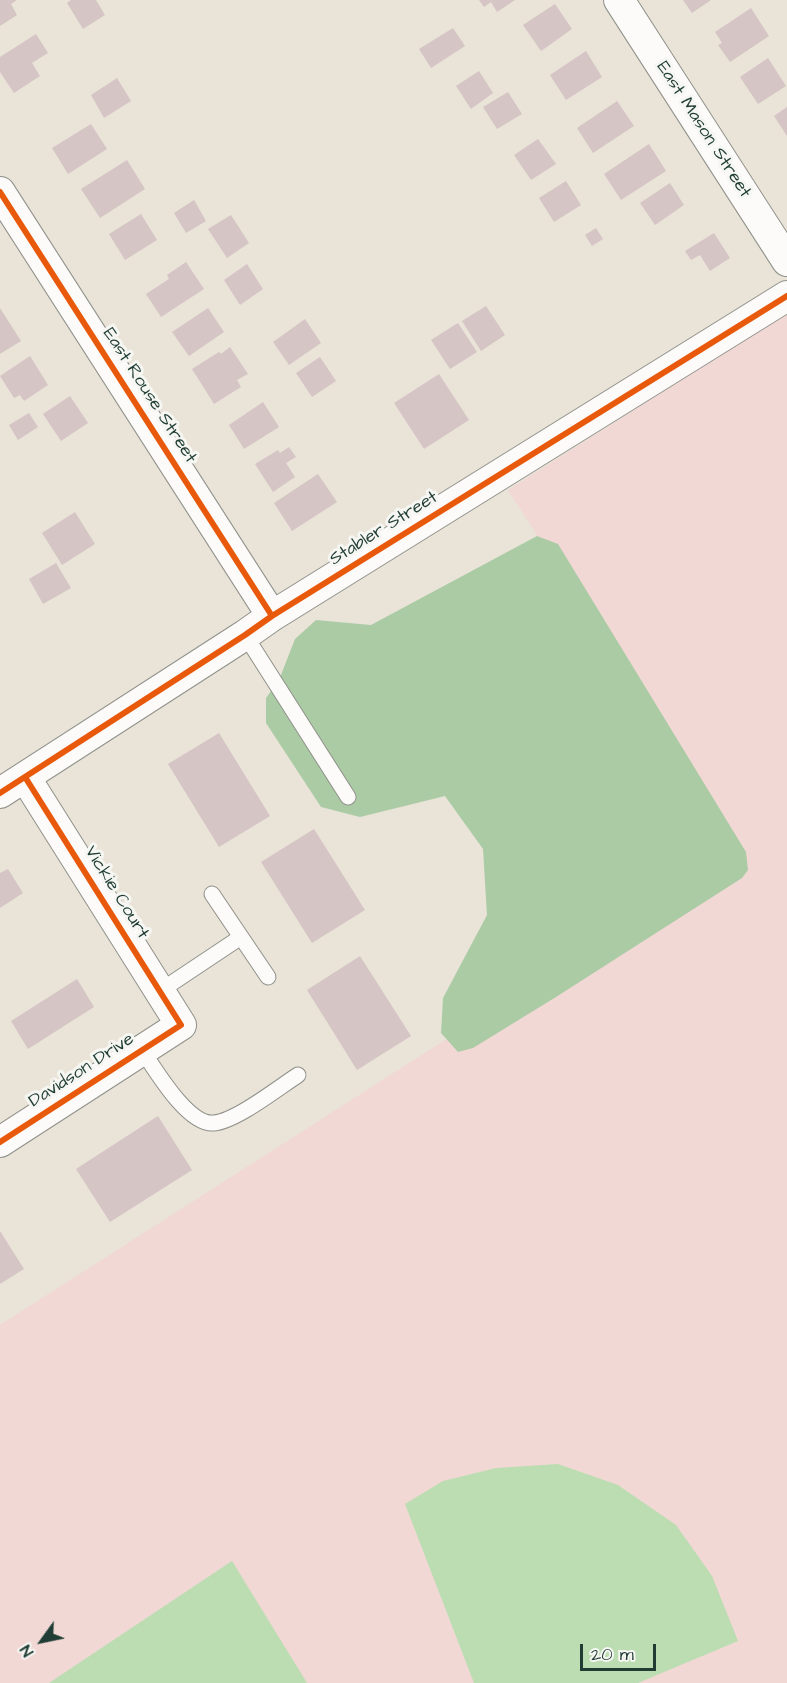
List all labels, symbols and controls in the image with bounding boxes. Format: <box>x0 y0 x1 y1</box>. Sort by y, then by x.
street label: East Mason Street <box>651 58 755 202</box>
street label: East Rouse Street <box>97 324 201 468</box>
street label: Stabler Street <box>326 487 442 571</box>
street label: Vickie Court <box>79 843 153 943</box>
street label: Davidson Drive <box>25 1029 139 1113</box>
north arrow <box>12 1611 72 1671</box>
scale bar <box>583 1632 660 1670</box>
text: N <box>15 1641 39 1661</box>
text: 20 m <box>591 1642 634 1667</box>

